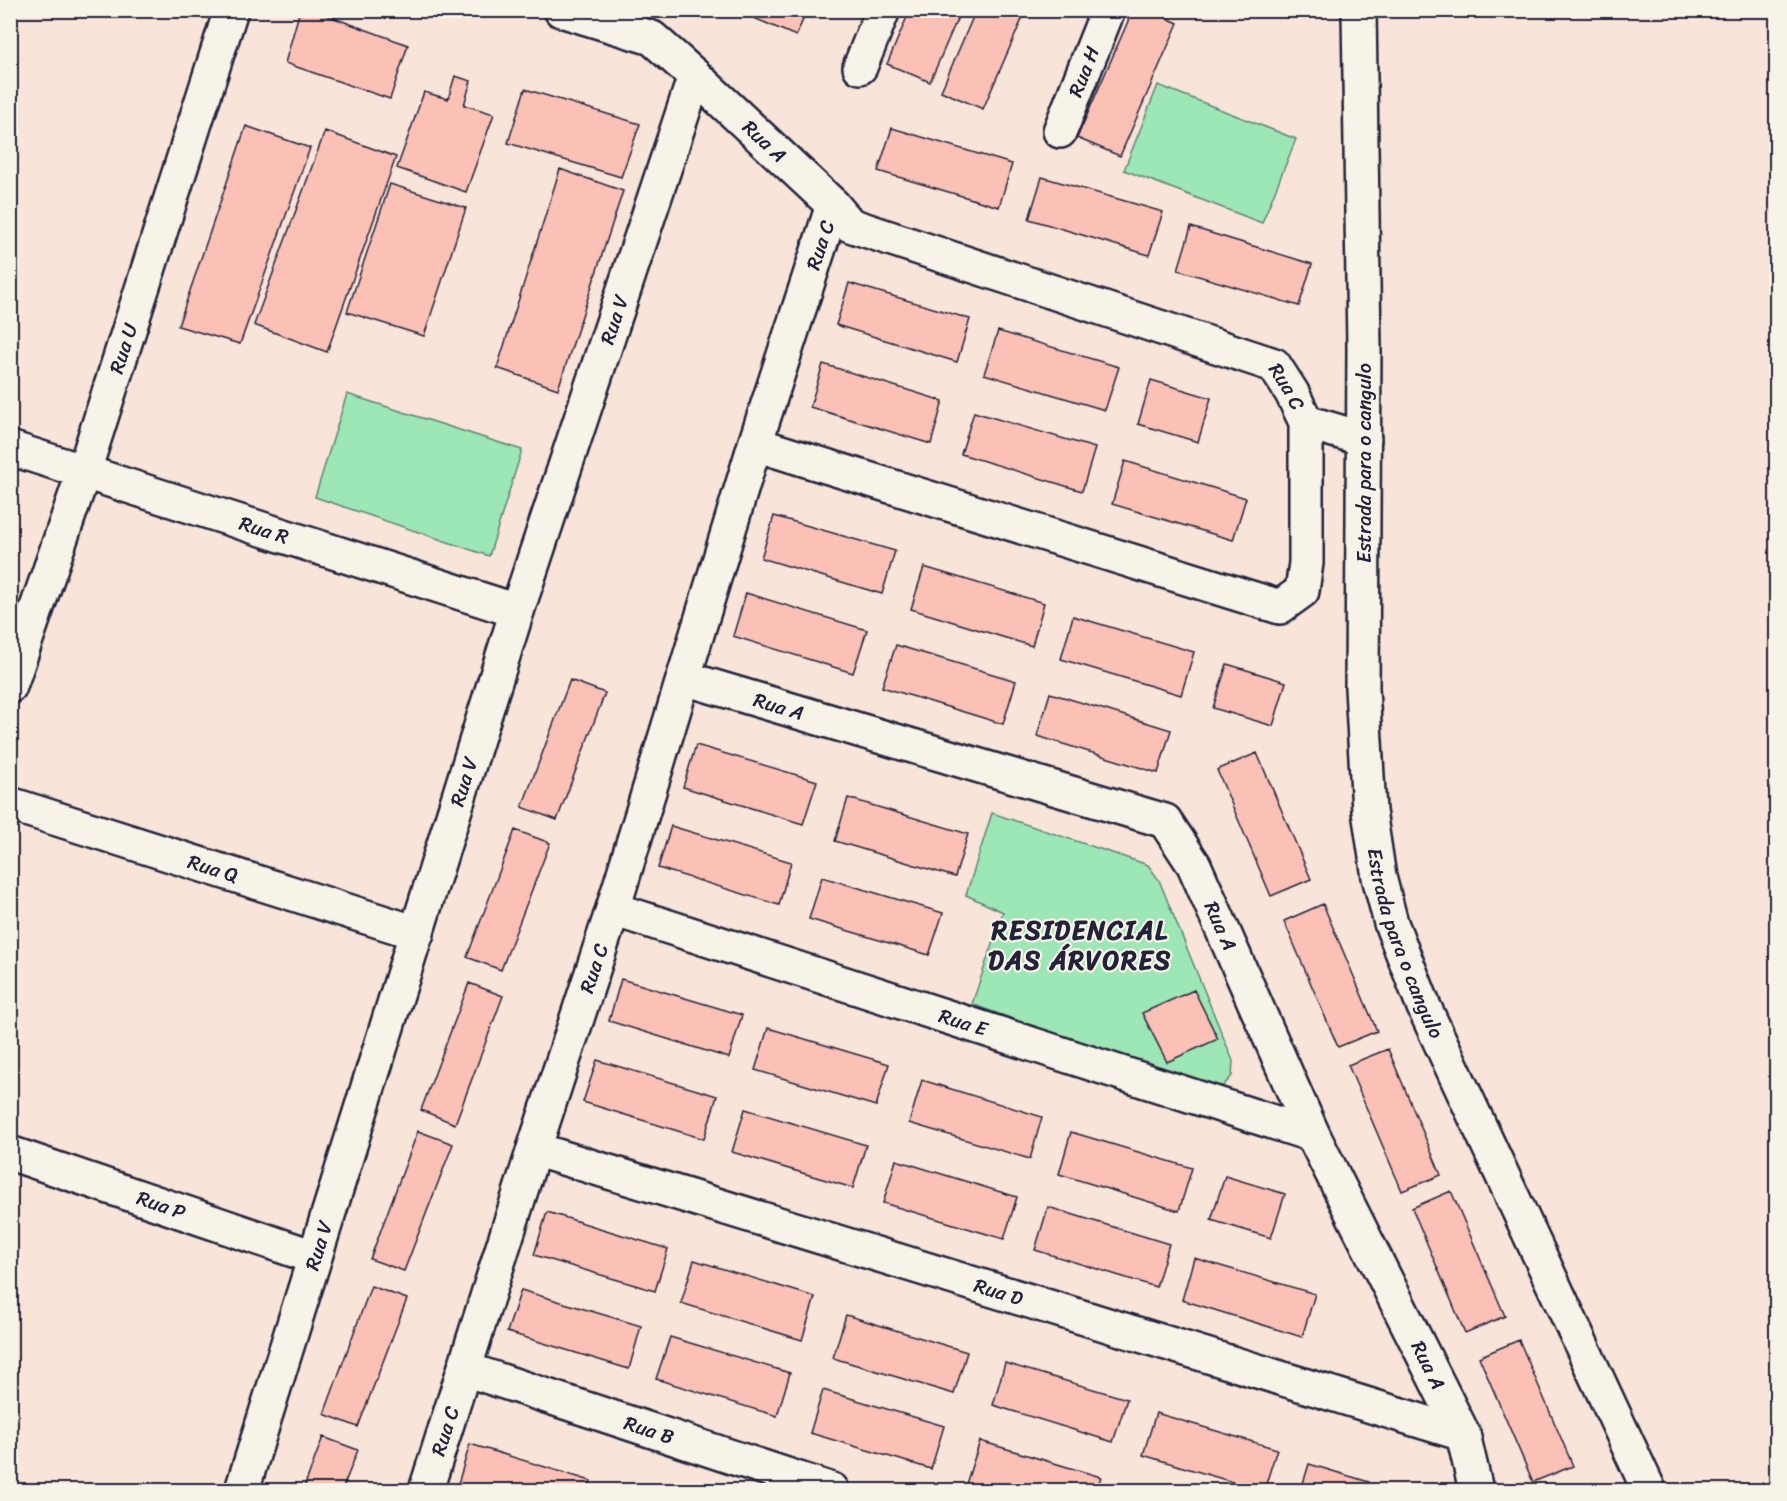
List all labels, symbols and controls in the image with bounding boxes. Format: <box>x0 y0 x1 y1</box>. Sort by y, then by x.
street label: Rua H <box>1058 41 1110 102</box>
street label: Rua A <box>734 111 795 172</box>
street label: Rua C <box>796 215 845 275</box>
street label: Rua V <box>590 290 639 349</box>
street label: Rua U <box>99 318 148 378</box>
street label: Rua C <box>1259 356 1315 417</box>
street label: Estrada para o cangulo <box>1347 363 1382 563</box>
street label: Rua R <box>235 506 293 555</box>
street label: Rua A <box>749 683 808 731</box>
street label: Rua V <box>440 752 489 811</box>
street label: Rua Q <box>183 844 243 893</box>
street label: Estrada para o cangulo <box>1357 846 1453 1045</box>
street label: Rua A <box>1194 896 1247 957</box>
district label: RESIDENCIAL DAS ÁRVORES <box>988 907 1172 983</box>
street label: Rua C <box>569 938 619 998</box>
street label: Rua E <box>934 998 994 1047</box>
street label: Rua P <box>132 1181 191 1230</box>
street label: Rua V <box>295 1216 343 1275</box>
street label: Rua D <box>969 1268 1028 1316</box>
street label: Rua A <box>1401 1335 1455 1396</box>
street label: Rua C <box>421 1401 470 1460</box>
street label: Rua B <box>619 1406 679 1455</box>

